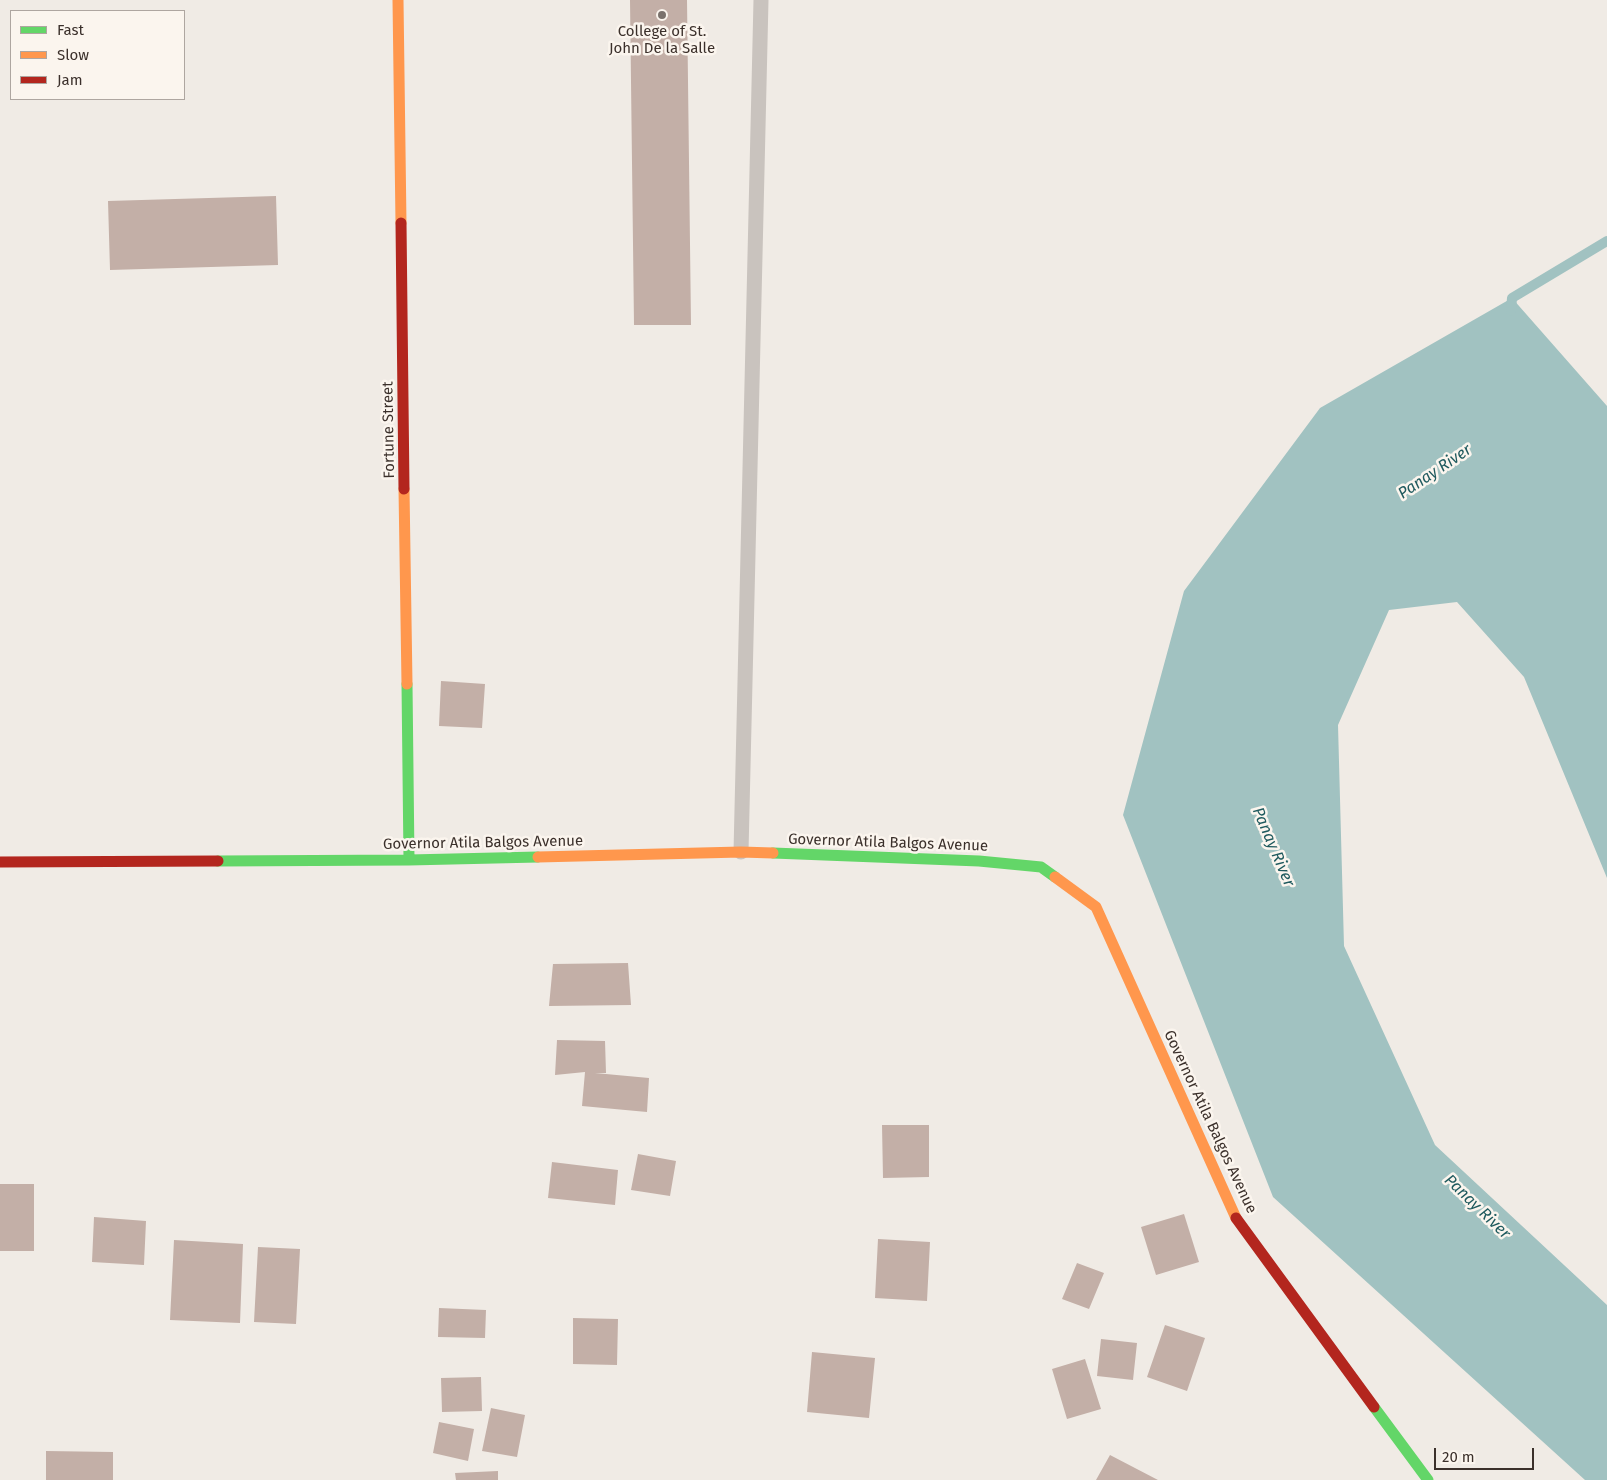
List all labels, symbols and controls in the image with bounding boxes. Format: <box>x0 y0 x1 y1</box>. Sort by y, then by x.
marker: College of St. John De la Salle <box>656 9 668 21</box>
legend <box>10 10 185 100</box>
text: Fast <box>57 21 84 39</box>
place label: College of St. John De la Salle <box>609 23 715 58</box>
text: Slow <box>57 46 89 64</box>
text: Jam <box>57 71 83 89</box>
street label: Fortune Street <box>379 381 399 479</box>
water label: Panay River <box>1395 441 1475 503</box>
water label: Panay River <box>1248 805 1298 889</box>
street label: Governor Atila Balgos Avenue <box>788 831 988 855</box>
street label: Governor Atila Balgos Avenue <box>383 832 583 854</box>
street label: Governor Atila Balgos Avenue <box>1160 1028 1260 1216</box>
water label: Panay River <box>1440 1171 1514 1243</box>
scale bar <box>1437 1438 1537 1470</box>
text: 20 m <box>1442 1448 1475 1466</box>

